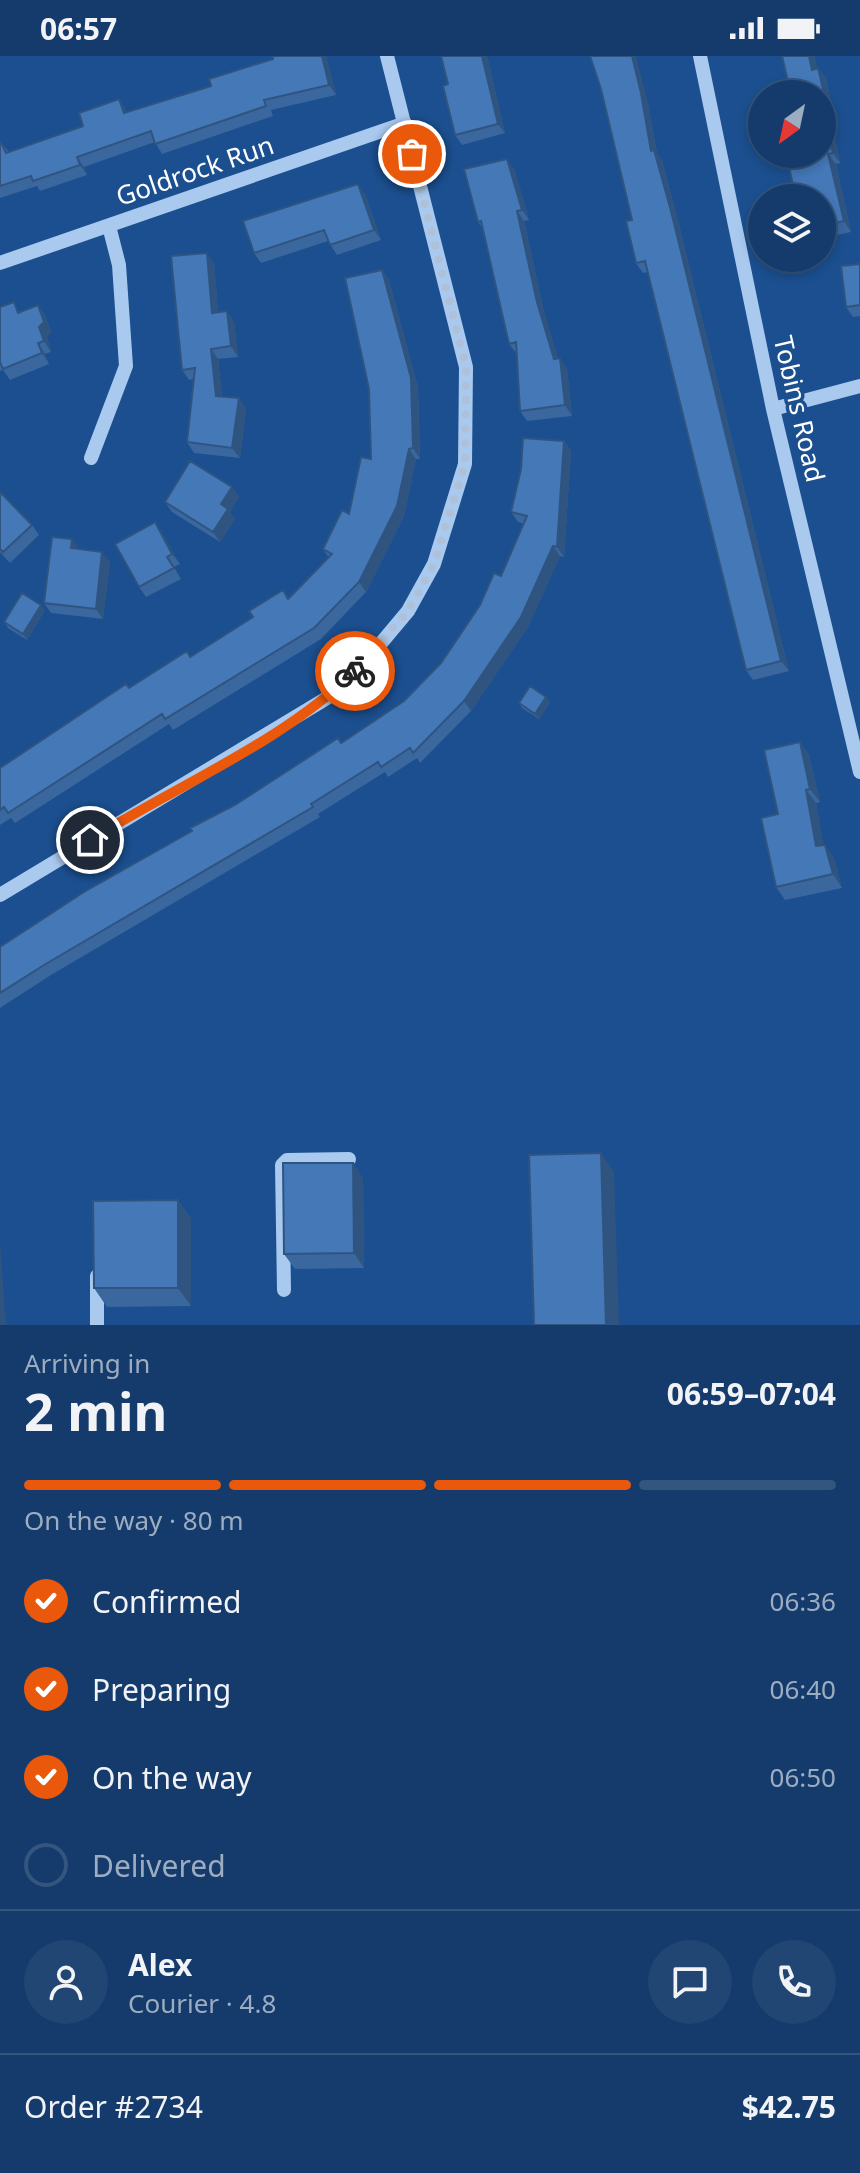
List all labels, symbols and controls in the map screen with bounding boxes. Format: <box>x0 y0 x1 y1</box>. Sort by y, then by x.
text: 06:57 <box>40 8 117 49</box>
north arrow <box>748 80 836 168</box>
map controls <box>748 80 836 272</box>
pin <box>378 120 446 188</box>
street label: Goldrock Run <box>111 126 278 214</box>
icon: bag <box>390 132 434 176</box>
button: layers <box>748 184 836 272</box>
street label: Tobins Road <box>766 332 834 485</box>
courier <box>315 631 395 711</box>
icon: bike <box>333 649 377 693</box>
pin <box>56 806 124 874</box>
icon: home <box>68 818 112 862</box>
text: Arriving in <box>24 1345 150 1381</box>
text: 06:59–07:04 <box>667 1373 836 1414</box>
text: 2 min <box>24 1375 167 1446</box>
text: On the way · 80 m <box>24 1502 244 1538</box>
icon: check <box>24 1579 68 1623</box>
text: Confirmed <box>92 1581 242 1622</box>
text: 06:36 <box>770 1583 836 1619</box>
icon: check <box>24 1667 68 1711</box>
text: Preparing <box>92 1669 231 1710</box>
text: 06:40 <box>770 1671 836 1707</box>
icon: check <box>24 1755 68 1799</box>
text: On the way <box>92 1757 252 1798</box>
text: 06:50 <box>770 1759 836 1795</box>
text: Delivered <box>92 1845 226 1886</box>
button: person <box>24 1940 108 2024</box>
button: chat <box>648 1940 732 2024</box>
button: phone <box>752 1940 836 2024</box>
text: Alex <box>128 1944 192 1985</box>
text: Courier · 4.8 <box>128 1985 276 2021</box>
text: Order #2734 <box>24 2086 203 2127</box>
text: $42.75 <box>742 2086 836 2127</box>

